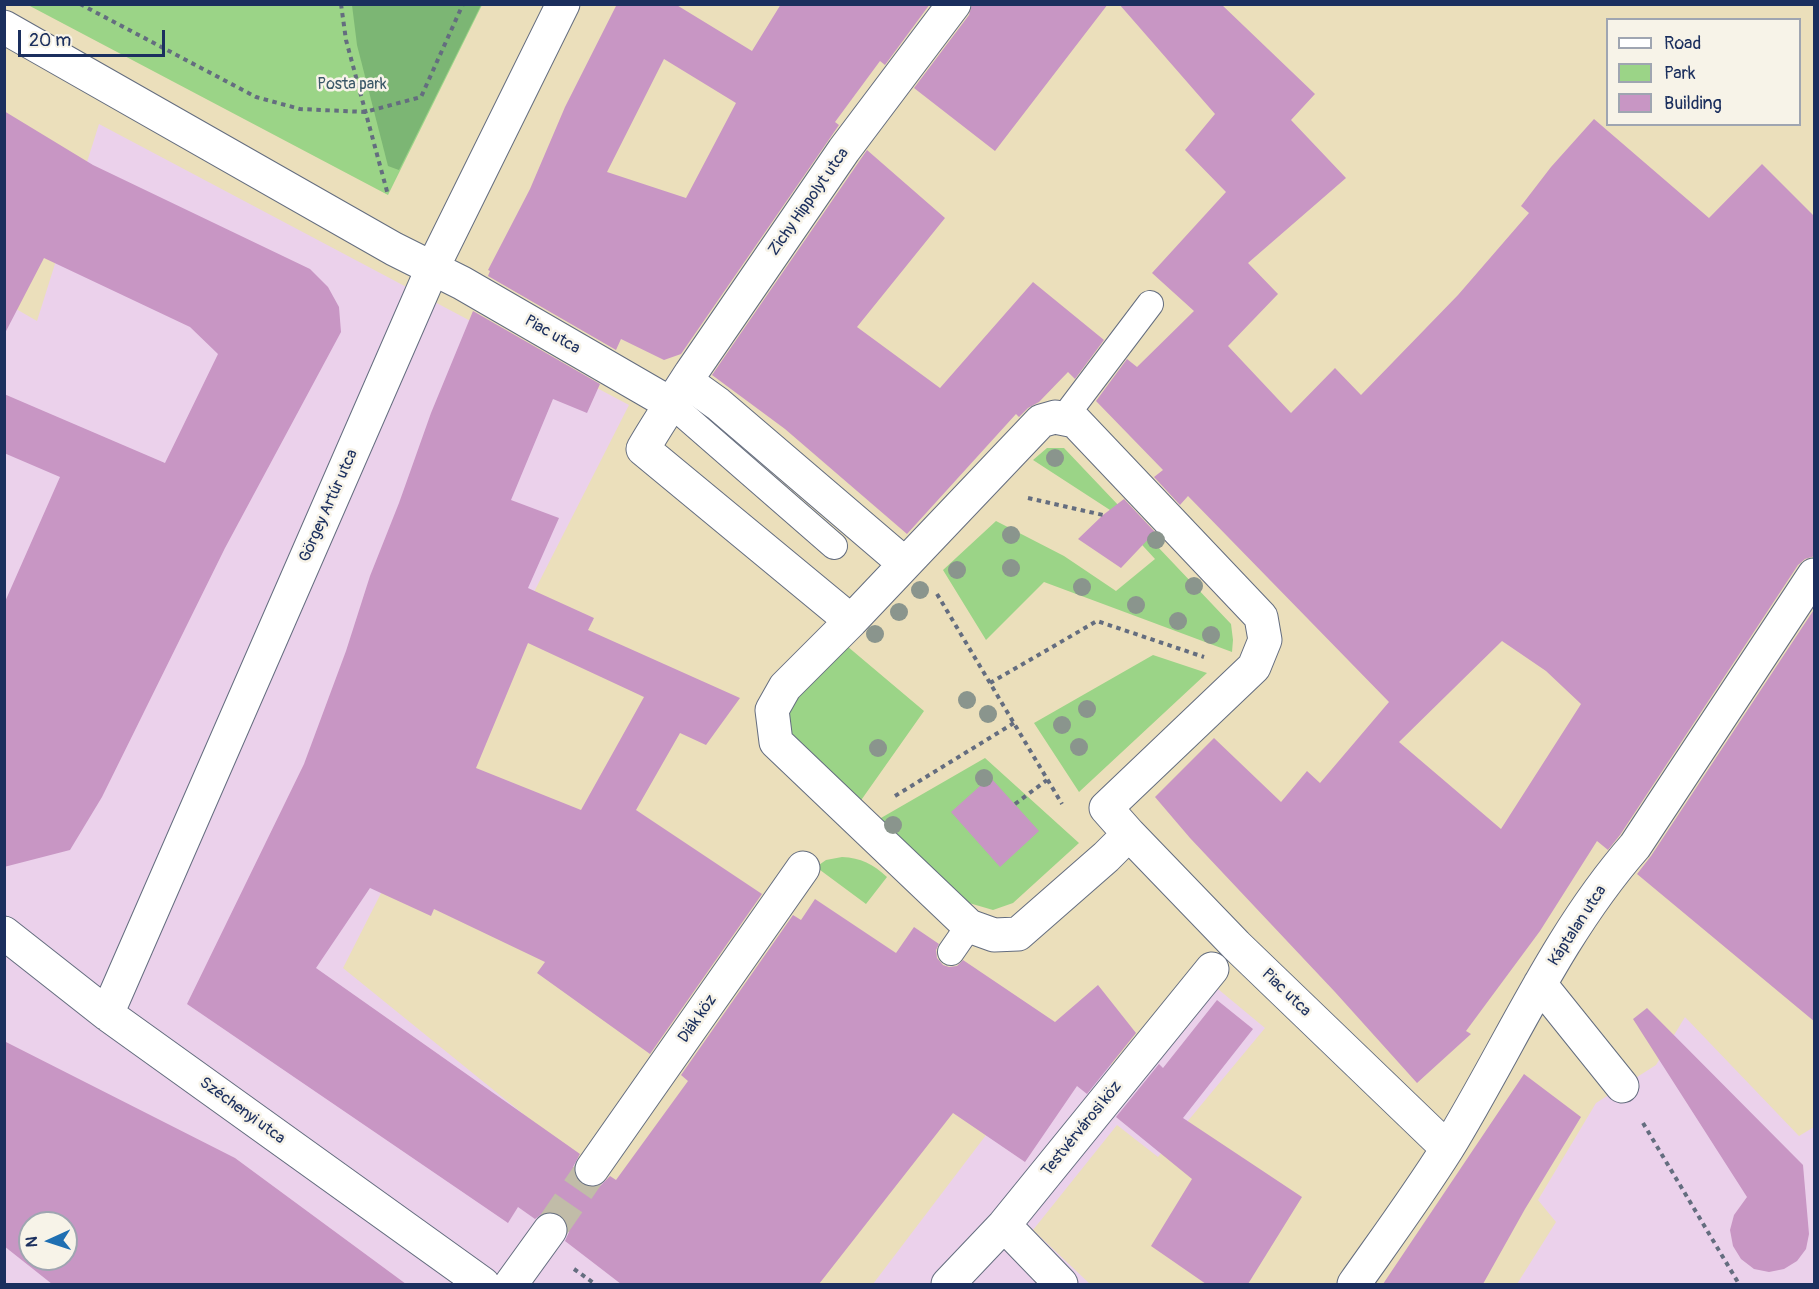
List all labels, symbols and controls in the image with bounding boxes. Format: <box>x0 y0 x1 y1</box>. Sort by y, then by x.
scale bar <box>21 18 168 56</box>
legend <box>1606 18 1801 126</box>
text: 20 m <box>29 29 71 52</box>
text: Road <box>1664 32 1701 55</box>
text: Park <box>1664 62 1696 85</box>
park label: Posta park <box>317 75 387 95</box>
text: Building <box>1664 92 1722 115</box>
street label: Zichy Hippolyt utca <box>765 144 853 260</box>
street label: Piac utca <box>521 311 583 359</box>
street label: Görgey Artúr utca <box>296 447 362 565</box>
street label: Káptalan utca <box>1545 882 1611 970</box>
street label: Piac utca <box>1257 965 1315 1021</box>
street label: Diák köz <box>675 991 721 1047</box>
street label: Széchenyi utca <box>195 1073 289 1149</box>
street label: Testvérvárosi köz <box>1038 1078 1126 1180</box>
north arrow <box>18 1211 78 1271</box>
text: N <box>22 1236 42 1248</box>

